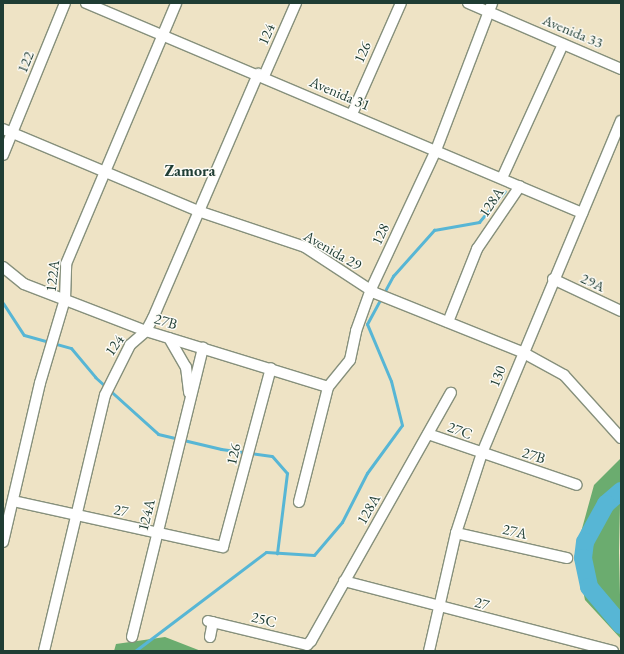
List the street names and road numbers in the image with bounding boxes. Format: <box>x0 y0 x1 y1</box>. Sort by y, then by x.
street label: Avenida 33 <box>540 10 606 52</box>
street label: 124 <box>253 20 279 48</box>
street label: 126 <box>349 38 375 66</box>
street label: 122 <box>13 49 37 75</box>
street label: Avenida 31 <box>307 72 373 114</box>
street label: 128A <box>475 184 507 220</box>
street label: 128 <box>367 220 393 248</box>
street label: Avenida 29 <box>301 226 365 274</box>
street label: 122A <box>41 259 63 293</box>
street label: 29A <box>578 269 608 295</box>
street label: 27B <box>152 309 180 333</box>
street label: 124 <box>100 331 128 359</box>
street label: 130 <box>485 363 509 389</box>
street label: 27C <box>445 417 475 443</box>
street label: 126 <box>222 441 244 467</box>
street label: 27B <box>520 443 548 467</box>
street label: 128A <box>352 491 384 527</box>
street label: 124A <box>133 497 159 533</box>
street label: 27 <box>112 500 130 520</box>
street label: 27A <box>501 519 529 543</box>
street label: 27 <box>473 593 491 613</box>
street label: 25C <box>250 607 278 631</box>

